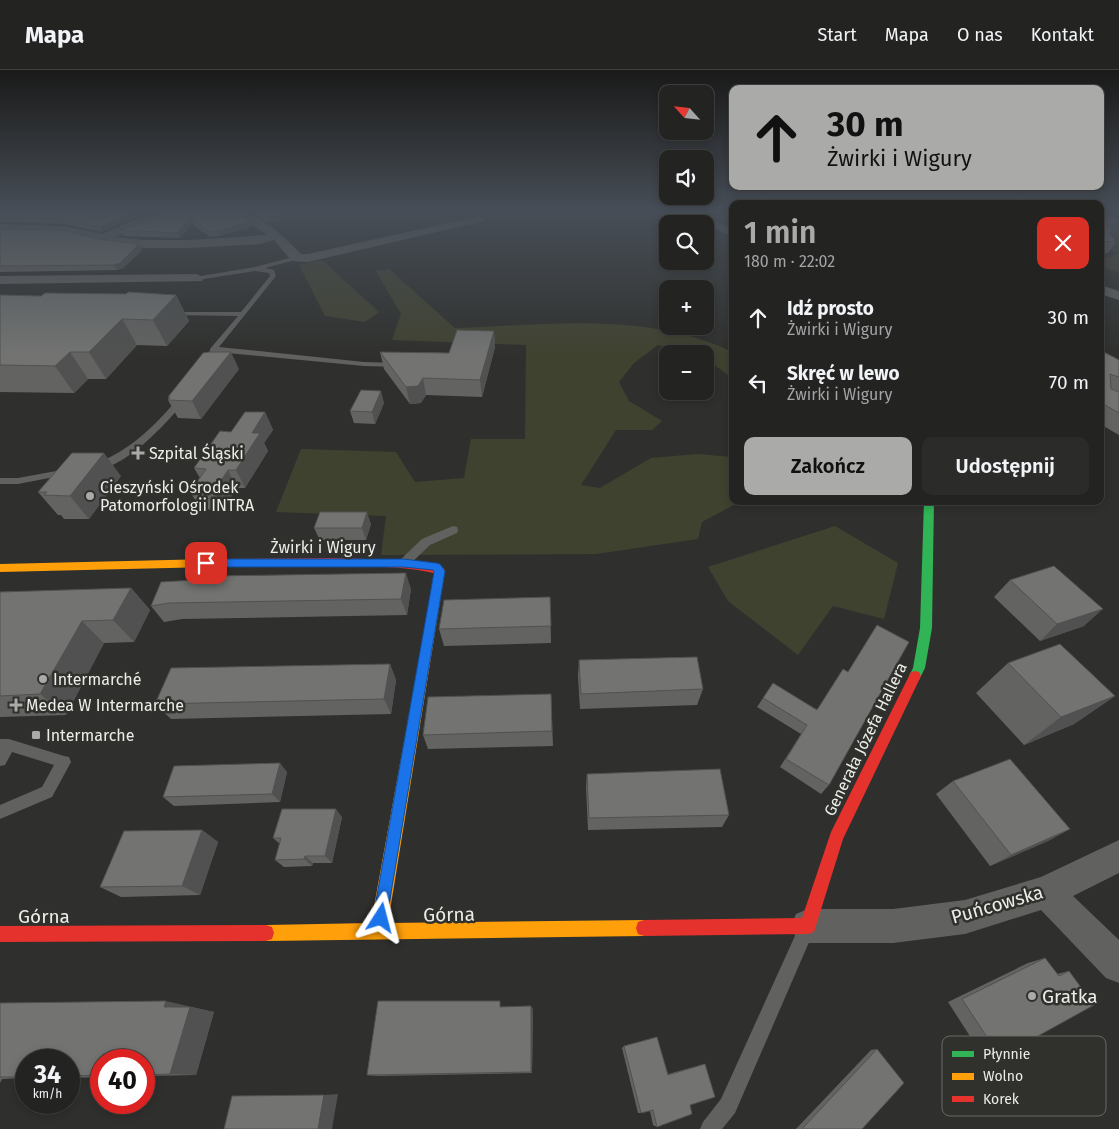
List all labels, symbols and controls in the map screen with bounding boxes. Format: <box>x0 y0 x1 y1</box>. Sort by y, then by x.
text: Mapa <box>25 21 84 49</box>
text: Start <box>817 24 857 46</box>
text: Mapa <box>885 24 929 46</box>
text: O nas <box>957 24 1003 46</box>
text: Kontakt <box>1031 24 1094 46</box>
north arrow <box>659 85 714 140</box>
map controls <box>659 85 714 400</box>
text: 30 m <box>827 103 904 145</box>
icon: ahead <box>744 105 809 170</box>
text: Żwirki i Wigury <box>827 145 972 172</box>
button: sound <box>659 150 714 205</box>
button: search <box>659 215 714 270</box>
text: 1 min <box>744 215 816 251</box>
button: close <box>1037 217 1089 269</box>
text: 180 m · 22:02 <box>744 252 835 271</box>
button: + <box>659 280 714 335</box>
text: Idź prosto <box>787 297 874 320</box>
icon: ahead <box>744 304 772 332</box>
text: 30 m <box>1048 306 1089 329</box>
text: Żwirki i Wigury <box>787 320 892 339</box>
button: − <box>659 345 714 400</box>
text: Skręć w lewo <box>787 362 900 385</box>
icon: left <box>744 369 772 397</box>
text: 70 m <box>1049 371 1089 394</box>
text: Żwirki i Wigury <box>787 385 892 404</box>
button: Zakończ <box>744 437 912 495</box>
button: Udostępnij <box>922 437 1089 495</box>
place label: Szpital Śląski <box>149 443 244 464</box>
marker: Szpital Śląski <box>131 446 145 460</box>
place label: Cieszyński Ośrodek Patomorfologii INTRA <box>100 478 255 515</box>
marker: Cieszyński Ośrodek Patomorfologii INTRA <box>84 490 96 502</box>
street label: Żwirki i Wigury <box>270 537 376 557</box>
pin <box>185 542 227 584</box>
icon: arrive <box>192 549 220 577</box>
street label: Generała Józefa Hallera <box>820 659 911 819</box>
place label: Intermarché <box>53 670 141 689</box>
marker: Intermarché <box>37 673 49 685</box>
place label: Medea W Intermarche <box>26 696 184 715</box>
marker: Medea W Intermarche <box>10 699 22 711</box>
place label: Intermarche <box>46 726 134 745</box>
marker: Intermarche <box>30 729 42 741</box>
street label: Puńcowska <box>948 880 1046 929</box>
position arrow <box>354 891 406 943</box>
street label: Górna <box>423 903 475 926</box>
street label: Górna <box>18 905 70 928</box>
place label: Gratka <box>1042 985 1098 1008</box>
marker: Gratka <box>1026 990 1038 1002</box>
legend <box>942 1036 1106 1116</box>
text: Płynnie <box>983 1046 1030 1063</box>
speed limit sign: 40 <box>90 1049 155 1114</box>
text: 34 <box>34 1060 61 1090</box>
text: Wolno <box>983 1068 1023 1085</box>
text: km/h <box>33 1087 62 1101</box>
text: Korek <box>983 1091 1020 1108</box>

